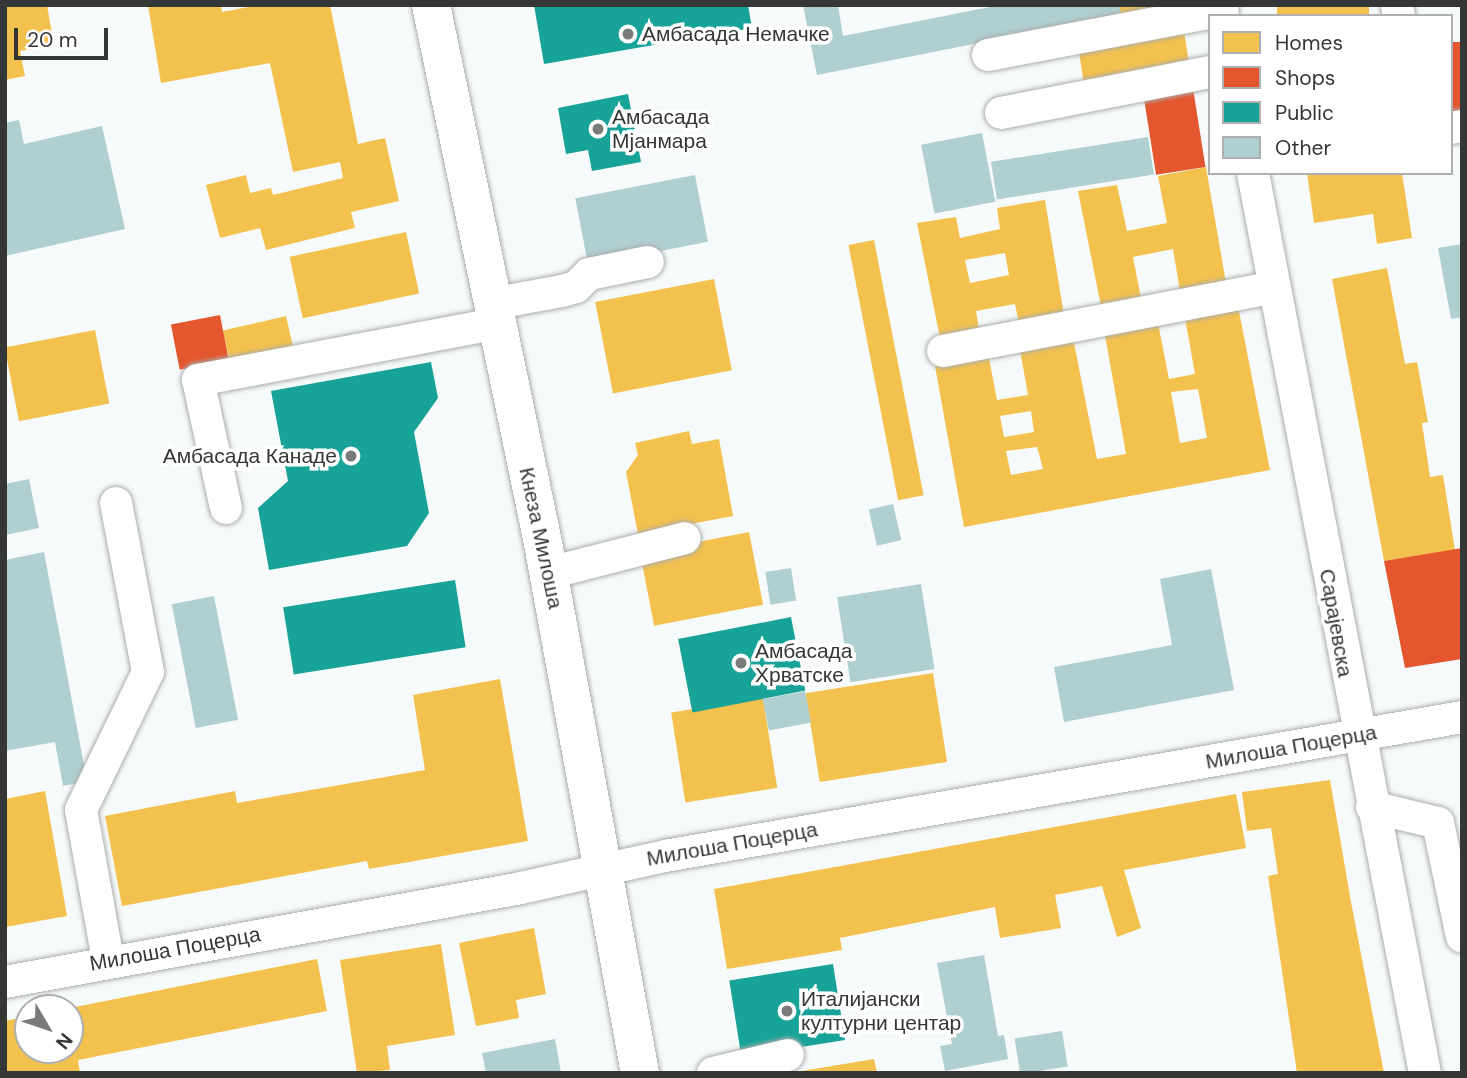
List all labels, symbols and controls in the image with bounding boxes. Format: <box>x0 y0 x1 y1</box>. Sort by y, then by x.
scale bar <box>18 14 112 58</box>
legend <box>1208 14 1453 175</box>
place label: Амбасада Немачке <box>642 21 830 47</box>
text: 20 m <box>27 26 78 54</box>
marker: Амбасада Немачке <box>620 26 636 42</box>
text: Homes <box>1275 29 1343 57</box>
text: Shops <box>1275 64 1335 92</box>
text: Public <box>1275 99 1334 127</box>
place label: Амбасада Мјанмара <box>612 104 710 154</box>
marker: Амбасада Мјанмара <box>590 121 606 137</box>
text: Other <box>1275 134 1331 162</box>
place label: Амбасада Канаде <box>163 443 337 469</box>
marker: Амбасада Канаде <box>343 448 359 464</box>
street label: Кнеза Милоша <box>514 465 568 611</box>
street label: Сарајевска <box>1314 567 1358 679</box>
place label: Амбасада Хрватске <box>755 638 853 688</box>
marker: Амбасада Хрватске <box>733 655 749 671</box>
street label: Милоша Поцерца <box>1204 720 1378 774</box>
street label: Милоша Поцерца <box>645 817 819 871</box>
street label: Милоша Поцерца <box>88 922 262 976</box>
place label: Италијански културни центар <box>801 986 961 1036</box>
north arrow <box>14 994 84 1064</box>
marker: Италијански културни центар <box>779 1003 795 1019</box>
text: N <box>50 1028 78 1055</box>

